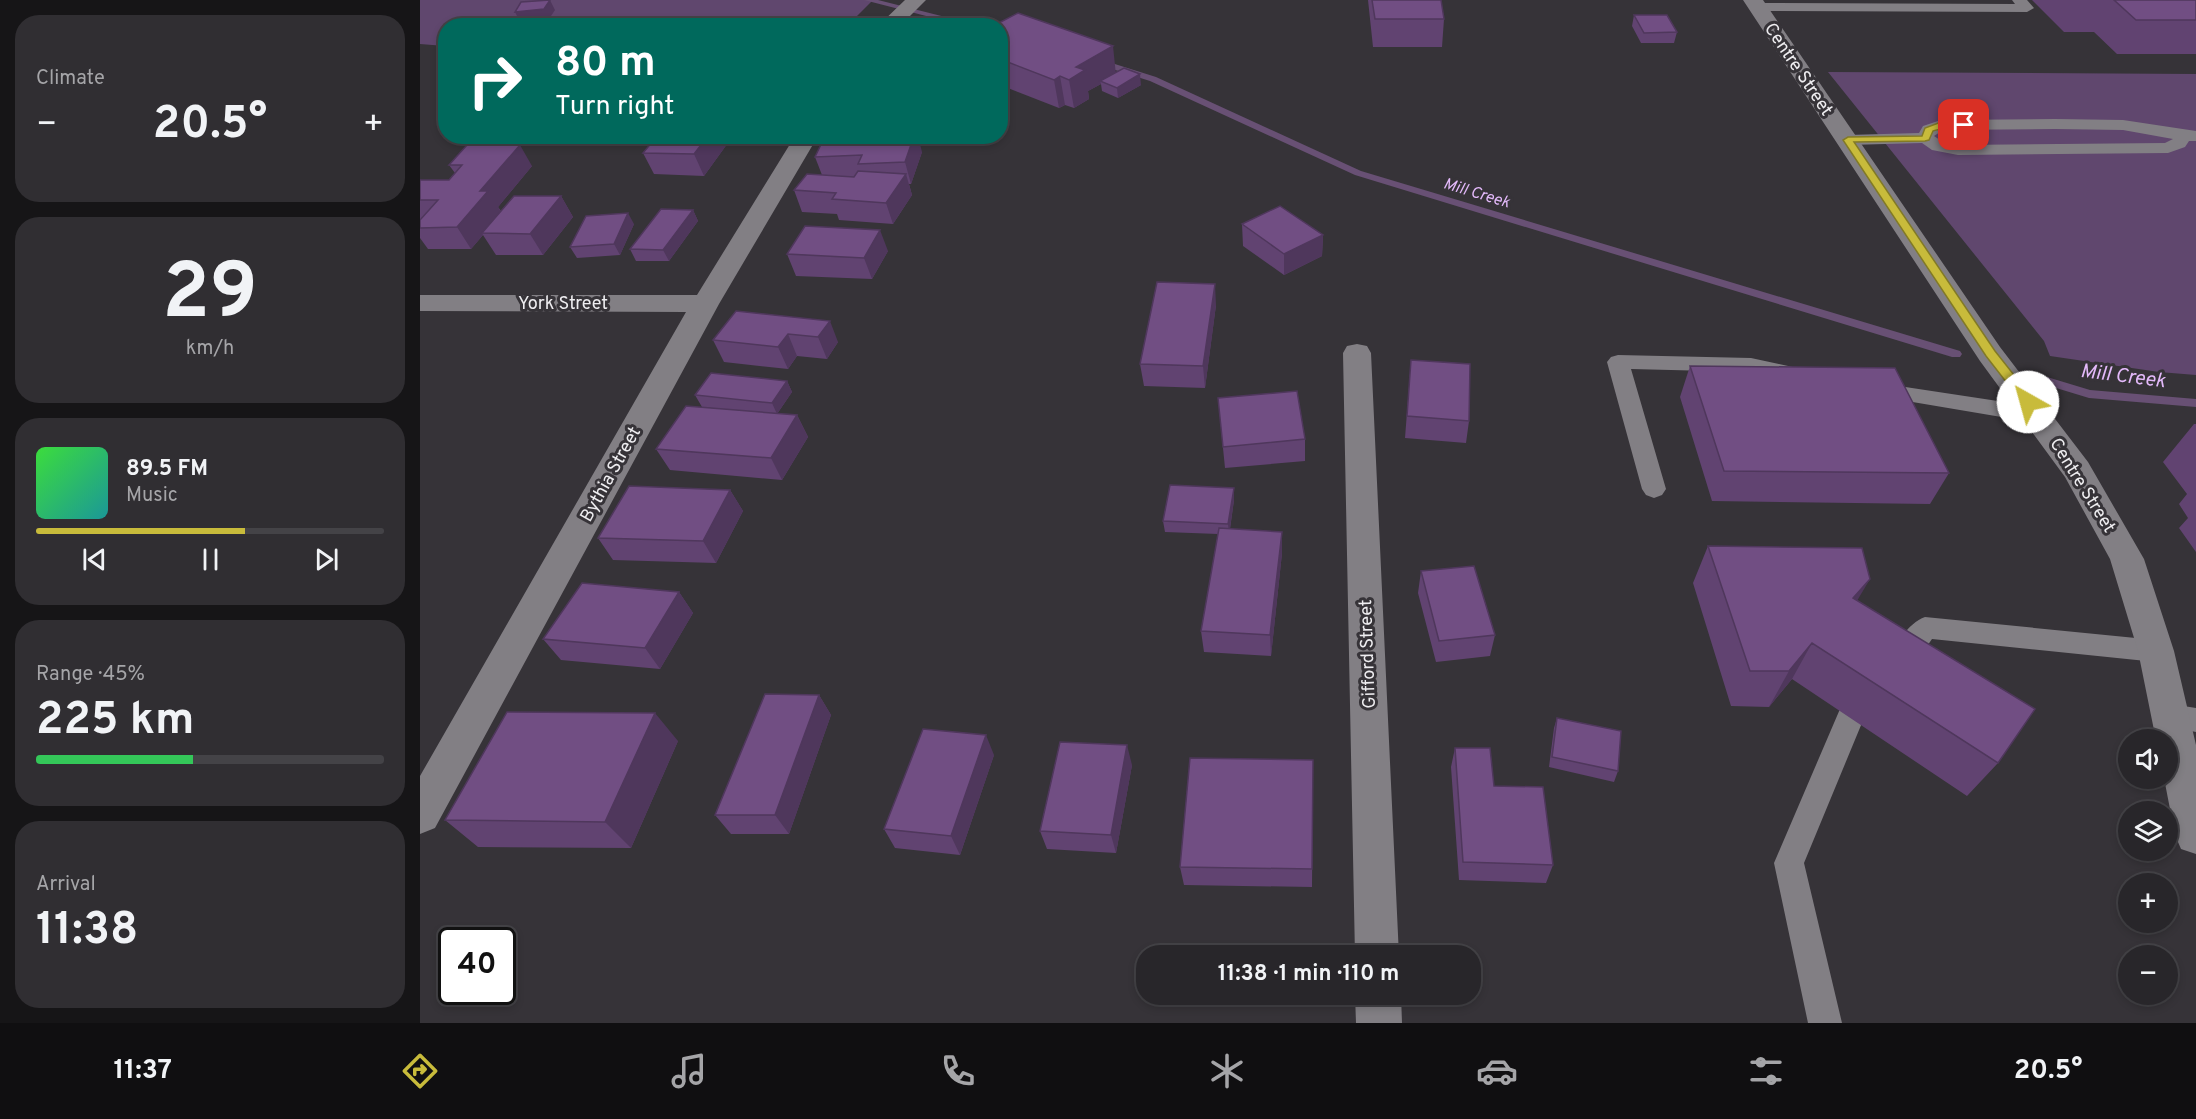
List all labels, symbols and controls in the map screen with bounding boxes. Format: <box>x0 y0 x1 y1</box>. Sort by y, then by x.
street label: Centre Street <box>1758 19 1837 121</box>
text: 80 m <box>555 38 656 91</box>
icon: right <box>456 42 534 120</box>
text: Climate <box>36 66 105 92</box>
text: Turn right <box>555 90 674 124</box>
text: 20.5° <box>153 97 267 154</box>
pin <box>1938 99 1989 150</box>
text: − <box>36 105 57 147</box>
text: + <box>363 105 384 147</box>
icon: arrive <box>1947 108 1980 141</box>
water label: Mill Creek <box>1441 174 1513 214</box>
text: 29 <box>162 247 258 346</box>
street label: York Street <box>518 293 608 316</box>
text: km/h <box>186 336 234 362</box>
water label: Mill Creek <box>2079 359 2168 395</box>
position arrow <box>1996 370 2060 434</box>
street label: Bythia Street <box>576 423 647 526</box>
street label: Centre Street <box>2043 434 2120 538</box>
text: 89.5 FM <box>126 456 208 483</box>
text: Music <box>126 483 178 509</box>
icon: previous <box>78 543 111 576</box>
icon: pause <box>194 543 227 576</box>
icon: next <box>310 543 343 576</box>
street label: Gifford Street <box>1355 599 1382 709</box>
text: Range · 45% <box>36 662 145 688</box>
text: 225 km <box>36 693 194 750</box>
map controls <box>2118 729 2178 1005</box>
button: sound <box>2118 729 2178 789</box>
button: layers <box>2118 801 2178 861</box>
text: Arrival <box>36 872 96 898</box>
button: + <box>2118 873 2178 933</box>
text: 11:38 <box>36 903 138 960</box>
speed limit sign: 40 <box>438 927 516 1005</box>
button: − <box>2118 945 2178 1005</box>
text: 11:38 · 1 min · 110 m <box>1218 961 1399 988</box>
icon: directions <box>399 1050 441 1092</box>
icon: music <box>668 1050 710 1092</box>
icon: phone <box>937 1050 979 1092</box>
icon: climate <box>1206 1050 1248 1092</box>
icon: car <box>1476 1050 1518 1092</box>
icon: filters <box>1745 1050 1787 1092</box>
text: 11:37 <box>114 1054 172 1088</box>
text: 20.5° <box>2014 1054 2082 1088</box>

